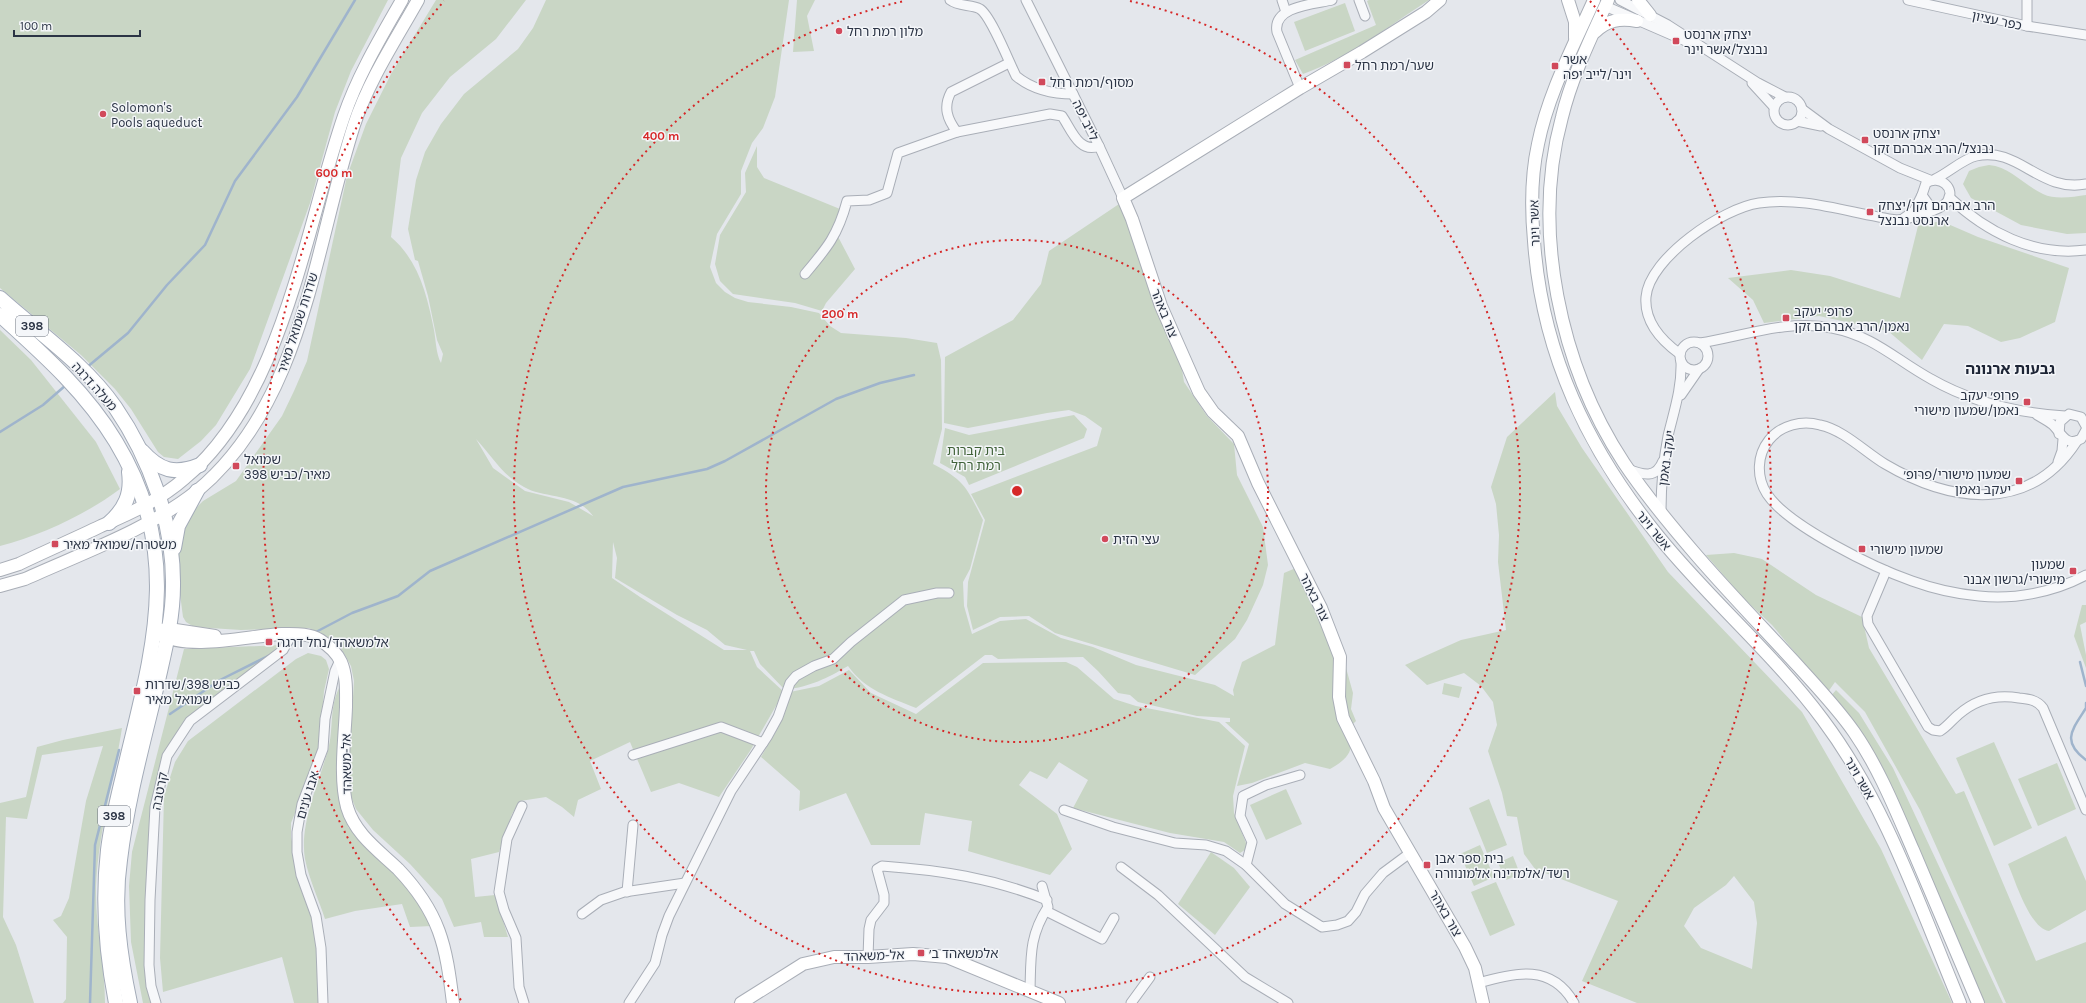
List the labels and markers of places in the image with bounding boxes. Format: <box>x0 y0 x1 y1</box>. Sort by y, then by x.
place label: מלון רמת רחל <box>847 24 924 39</box>
marker: מלון רמת רחל <box>834 26 844 36</box>
place label: יצחק ארנסט נבנצל/אשר וינר <box>1684 27 1768 57</box>
marker: יצחק ארנסט נבנצל/אשר וינר <box>1671 36 1681 46</box>
place label: אשר וינר/לייב יפה <box>1563 52 1632 82</box>
place label: שער/רמת רחל <box>1355 58 1434 73</box>
marker: שער/רמת רחל <box>1342 60 1352 70</box>
marker: אשר וינר/לייב יפה <box>1550 61 1560 71</box>
place label: מסוף/רמת רחל <box>1050 75 1134 90</box>
marker: מסוף/רמת רחל <box>1037 77 1047 87</box>
place label: Solomon's Pools aqueduct <box>111 100 203 131</box>
marker: Solomon's Pools aqueduct <box>98 109 108 119</box>
place label: יצחק ארנסט נבנצל/הרב אברהם זקן <box>1873 126 1994 156</box>
marker: יצחק ארנסט נבנצל/הרב אברהם זקן <box>1860 135 1870 145</box>
place label: הרב אברהם זקן/יצחק ארנסט נבנצל <box>1878 198 1995 228</box>
marker: הרב אברהם זקן/יצחק ארנסט נבנצל <box>1865 207 1875 217</box>
place label: פרופ׳ יעקב נאמן/הרב אברהם זקן <box>1794 304 1910 334</box>
marker: פרופ׳ יעקב נאמן/הרב אברהם זקן <box>1781 313 1791 323</box>
place label: פרופ׳ יעקב נאמן/שמעון מישורי <box>1914 388 2019 418</box>
marker: פרופ׳ יעקב נאמן/שמעון מישורי <box>2022 397 2032 407</box>
place label: שמואל מאיר/כביש 398 <box>244 452 331 482</box>
marker: שמואל מאיר/כביש 398 <box>231 461 241 471</box>
place label: שמעון מישורי/פרופ׳ יעקב נאמן <box>1904 467 2011 497</box>
marker: שמעון מישורי/פרופ׳ יעקב נאמן <box>2014 476 2024 486</box>
centre of rings <box>1010 484 1024 498</box>
place label: עצי הזית <box>1113 532 1160 547</box>
marker: עצי הזית <box>1100 534 1110 544</box>
place label: משטרה/שמואל מאיר <box>63 537 177 552</box>
marker: משטרה/שמואל מאיר <box>50 539 60 549</box>
place label: שמעון מישורי <box>1870 542 1943 557</box>
marker: שמעון מישורי <box>1857 544 1867 554</box>
place label: שמעון מישורי/גרשון אבנר <box>1963 557 2065 587</box>
marker: שמעון מישורי/גרשון אבנר <box>2068 566 2078 576</box>
place label: אלמשאהד/נחל דרגה <box>277 635 389 650</box>
marker: אלמשאהד/נחל דרגה <box>264 637 274 647</box>
place label: כביש 398/שדרות שמואל מאיר <box>145 677 240 707</box>
marker: כביש 398/שדרות שמואל מאיר <box>132 686 142 696</box>
place label: בית ספר אבן רשד/אלמדינה אלמונוורה <box>1435 851 1569 881</box>
marker: בית ספר אבן רשד/אלמדינה אלמונוורה <box>1422 860 1432 870</box>
place label: אלמשאהד ב׳ <box>929 946 998 961</box>
marker: אלמשאהד ב׳ <box>916 948 926 958</box>

